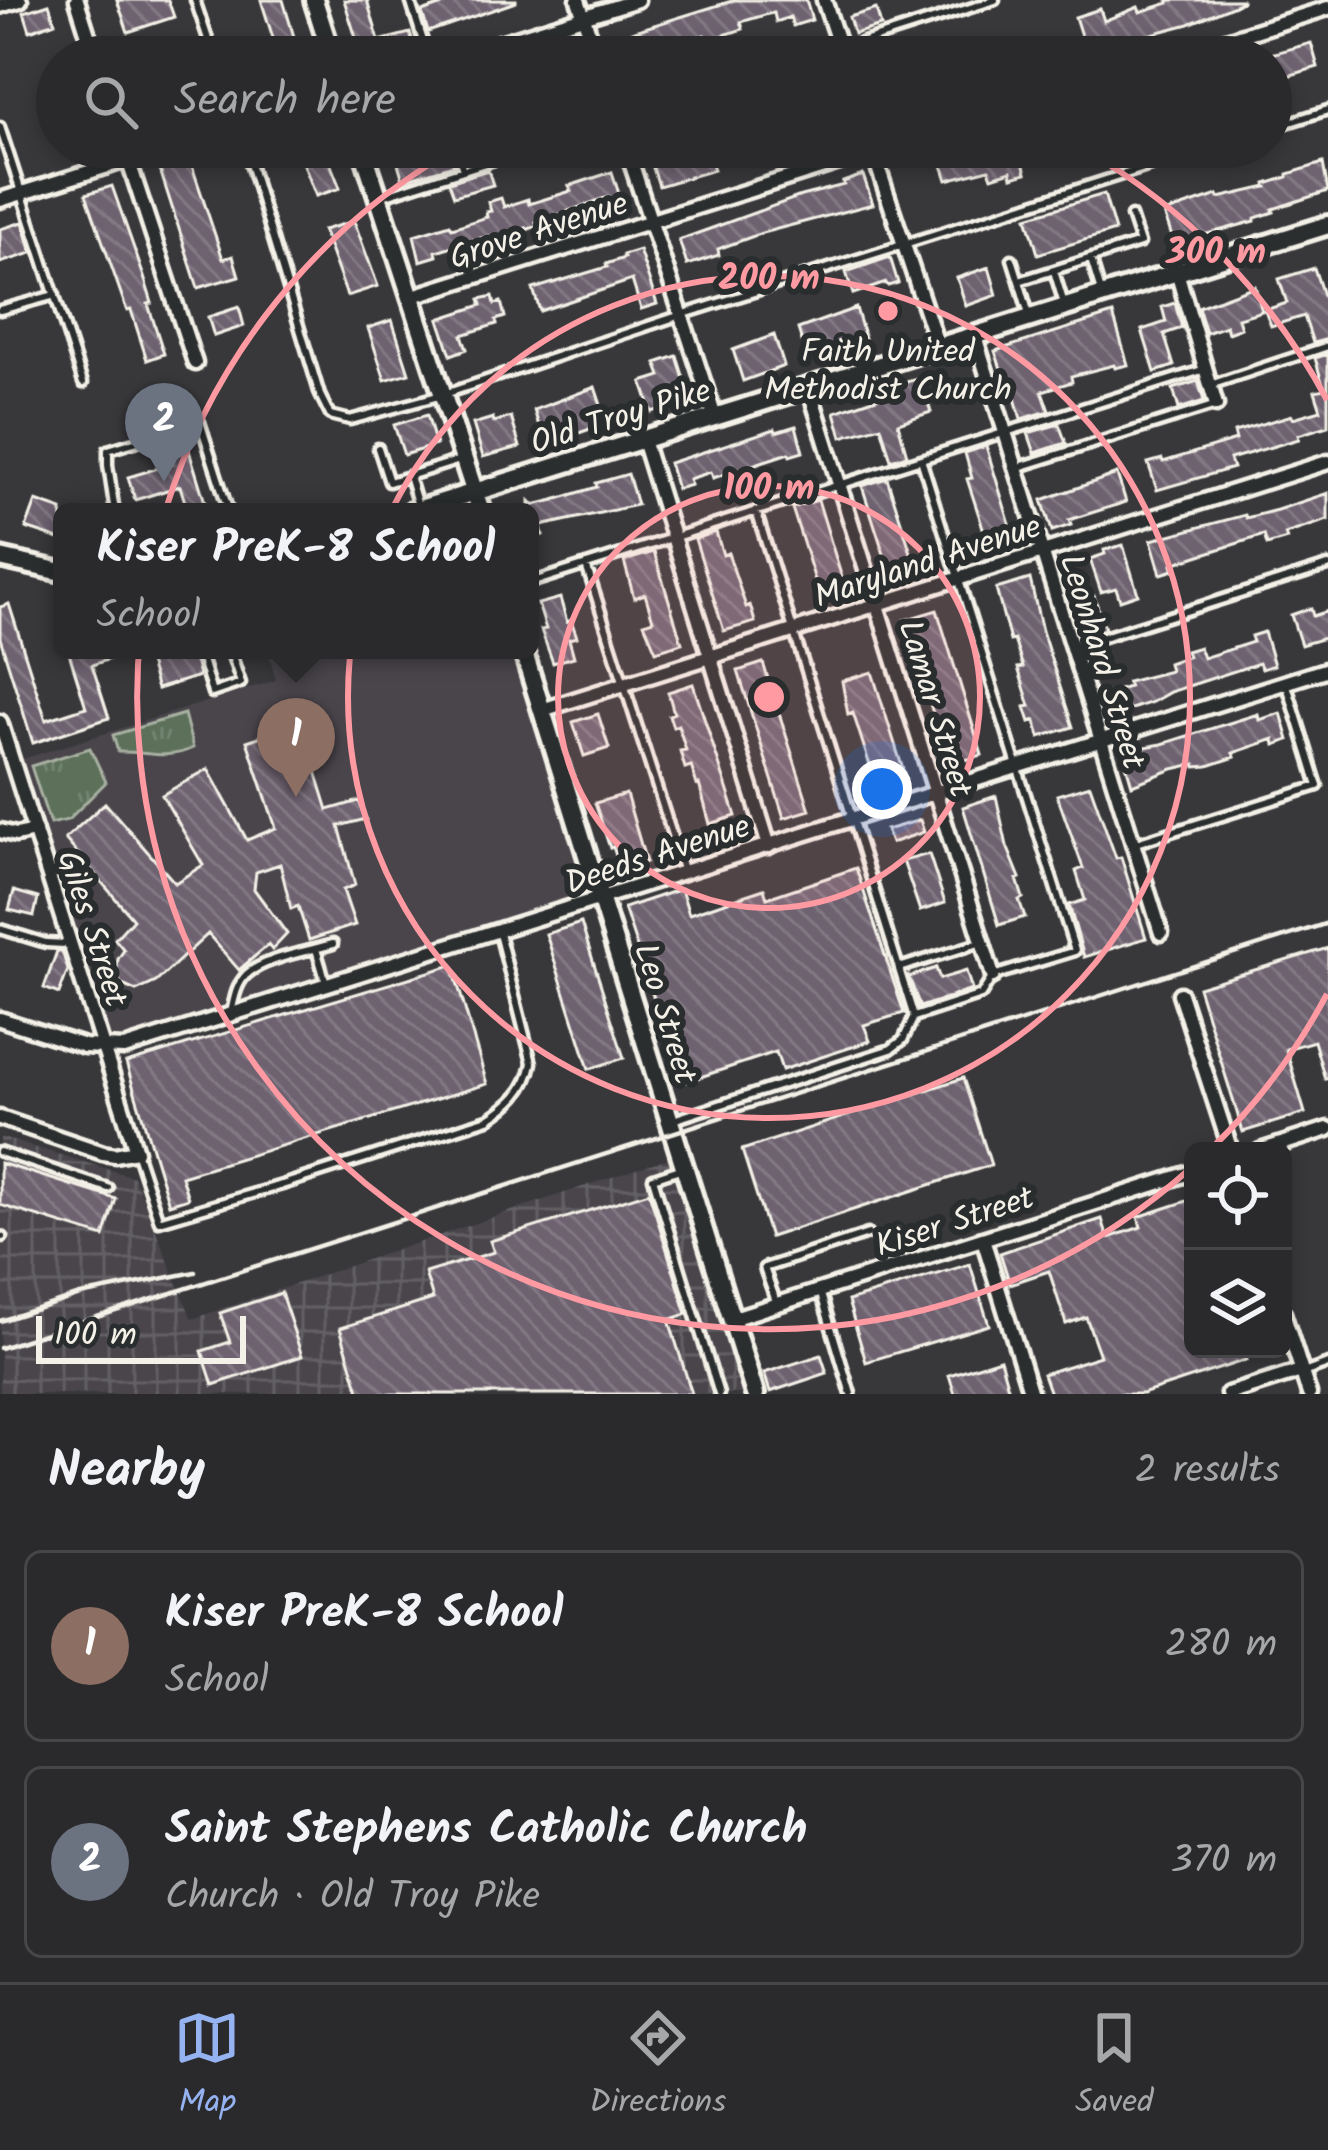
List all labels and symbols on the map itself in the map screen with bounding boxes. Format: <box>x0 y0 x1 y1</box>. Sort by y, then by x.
street label: Grove Avenue <box>443 178 635 286</box>
text: 300 m <box>1165 225 1266 282</box>
text: 200 m <box>718 251 820 308</box>
marker: Faith United Methodist Church <box>875 298 901 324</box>
place label: Faith United Methodist Church <box>764 327 1012 418</box>
street label: Old Troy Pike <box>524 366 718 471</box>
pin: 2 <box>125 383 203 482</box>
text: 100 m <box>723 461 815 518</box>
street label: Maryland Avenue <box>808 502 1049 625</box>
street label: Leonhard Street <box>1043 548 1159 778</box>
street label: Lamar Street <box>882 614 986 805</box>
centre of rings <box>748 676 790 718</box>
pin: 1 <box>257 698 335 797</box>
your location <box>852 759 912 819</box>
street label: Deeds Avenue <box>559 801 758 911</box>
street label: Giles Street <box>40 844 141 1015</box>
street label: Leo Street <box>617 937 711 1092</box>
street label: Kiser Street <box>869 1172 1042 1274</box>
scale bar <box>36 1310 246 1363</box>

